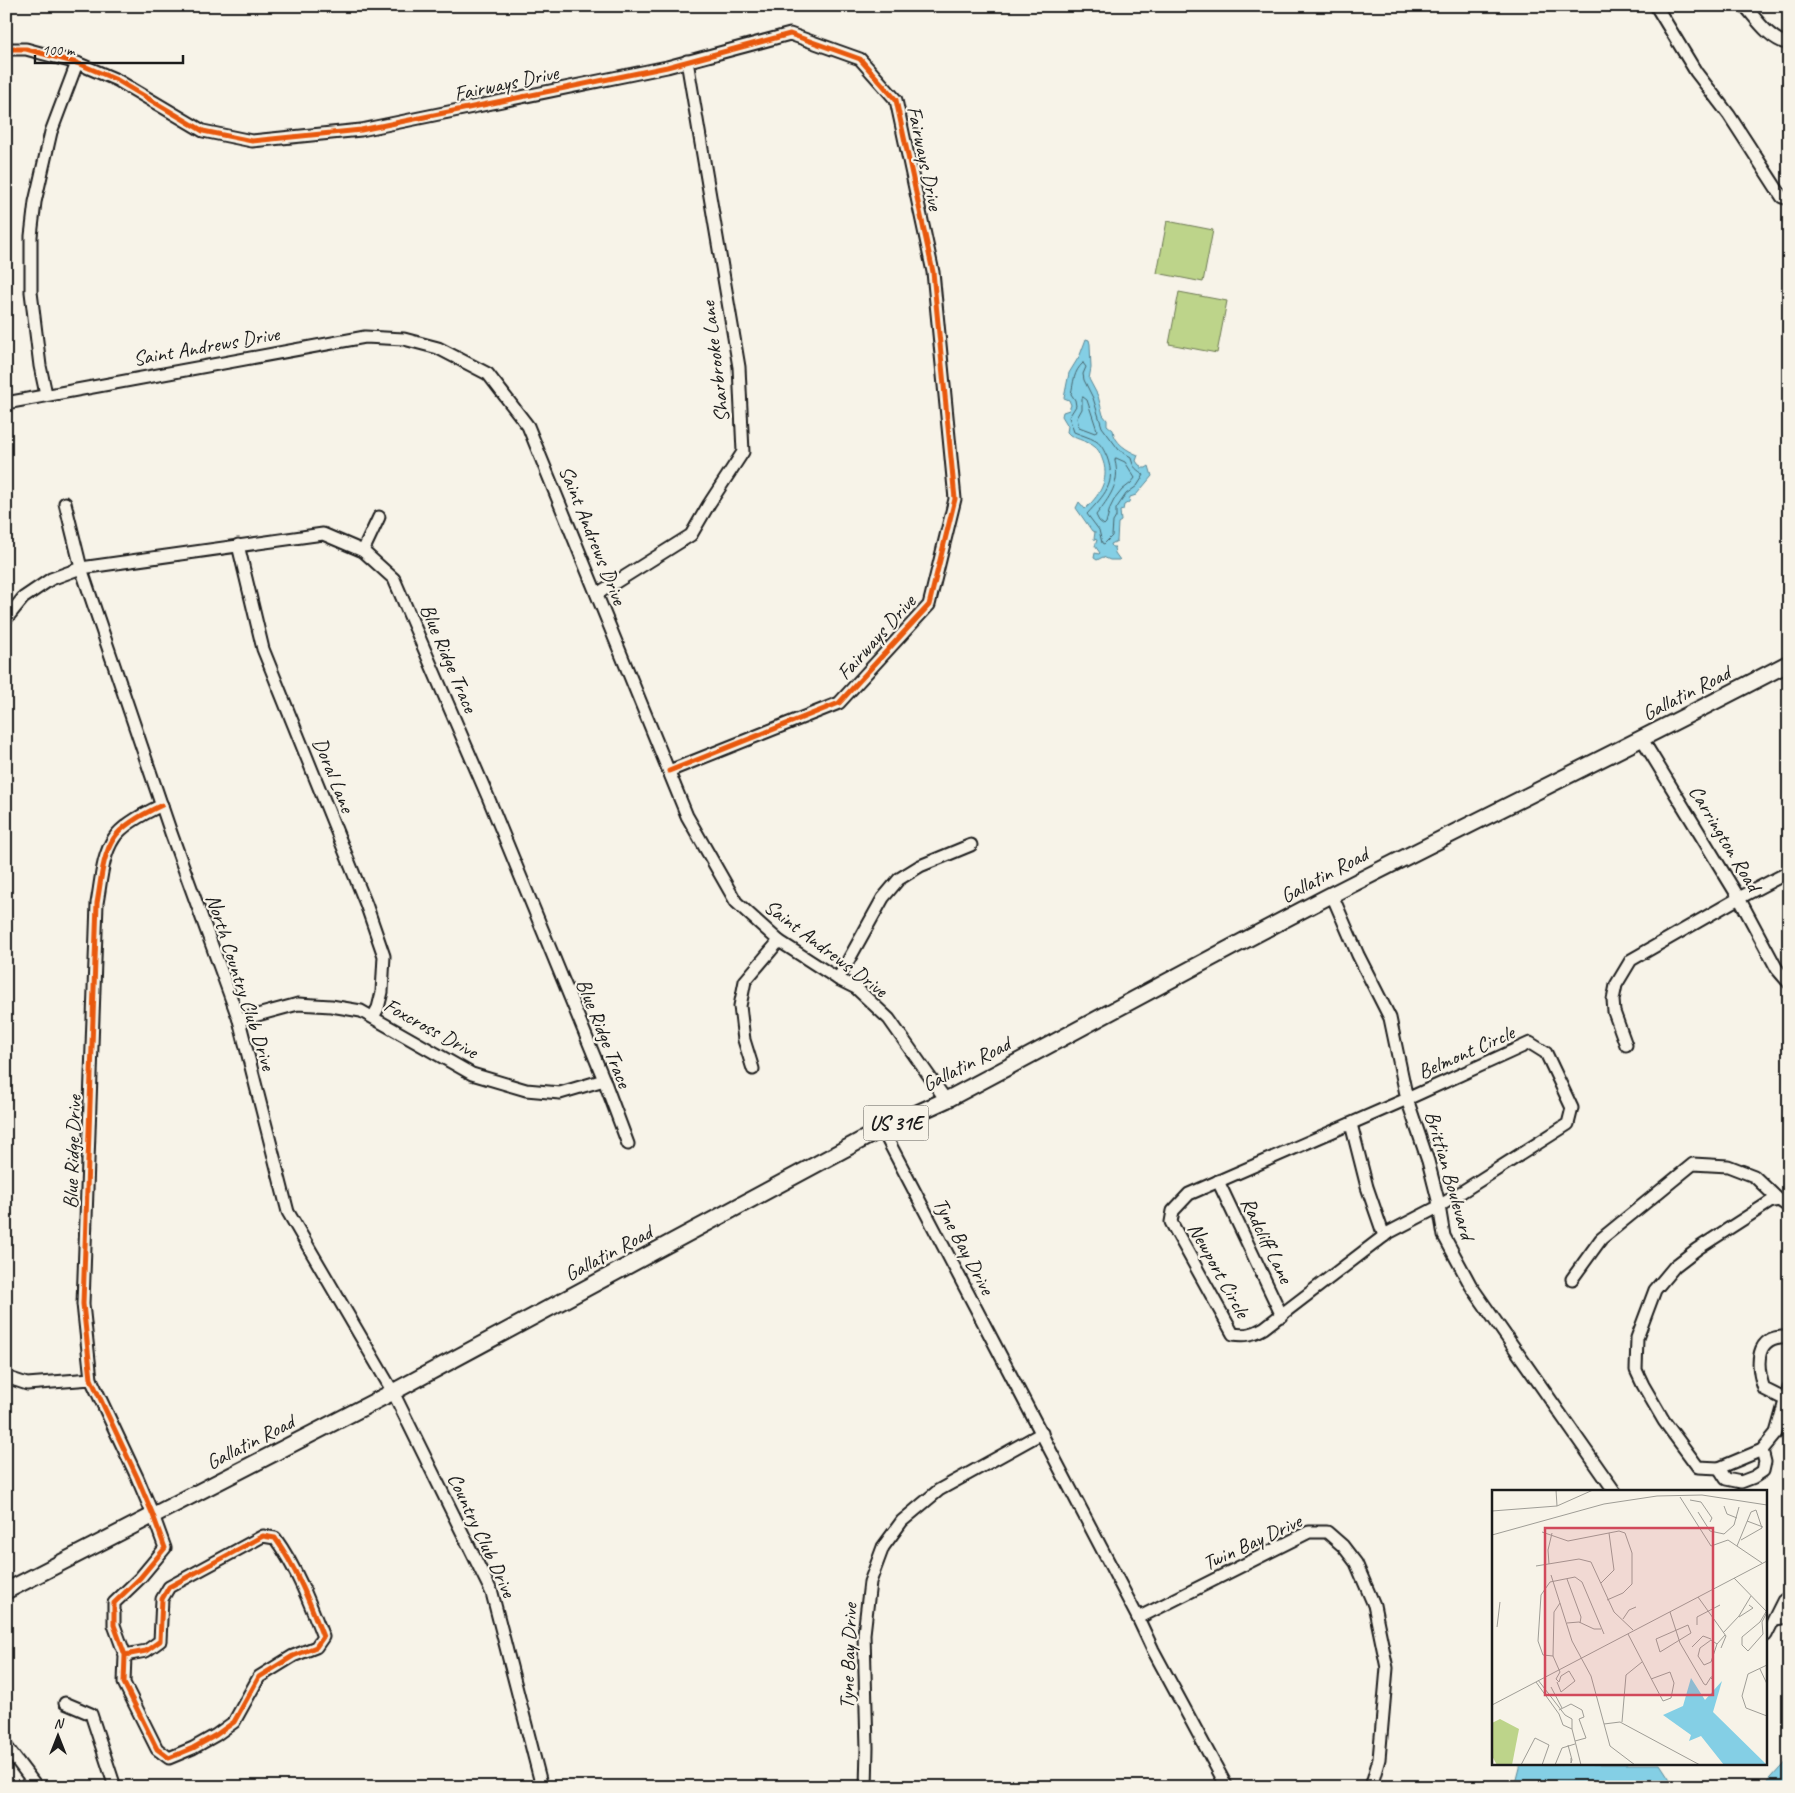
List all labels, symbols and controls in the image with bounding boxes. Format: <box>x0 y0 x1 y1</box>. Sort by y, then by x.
scale bar <box>35 32 182 64</box>
text: 100 m <box>42 41 76 60</box>
street label: Fairways Drive <box>452 59 562 107</box>
street label: Fairways Drive <box>901 104 949 214</box>
street label: Sharbrooke Lane <box>695 299 735 424</box>
street label: Saint Andrews Drive <box>131 320 282 372</box>
street label: Saint Andrews Drive <box>553 462 633 609</box>
street label: Fairways Drive <box>831 588 922 685</box>
street label: Blue Ridge Trace <box>415 600 484 717</box>
street label: Gallatin Road <box>1638 658 1738 726</box>
street label: Doral Lane <box>307 734 362 818</box>
street label: Carrington Road <box>1683 780 1769 899</box>
street label: Gallatin Road <box>1276 839 1376 909</box>
street label: North Country Club Drive <box>200 891 282 1074</box>
street label: Saint Andrews Drive <box>759 893 894 1004</box>
street label: Blue Ridge Trace <box>570 975 638 1092</box>
street label: Foxcross Drive <box>380 992 484 1065</box>
street label: Belmont Circle <box>1414 1018 1520 1085</box>
street label: Gallatin Road <box>918 1029 1018 1097</box>
street label: Blue Ridge Drive <box>57 1094 87 1209</box>
road number: US 31E <box>864 1106 928 1140</box>
street label: Brittian Boulevard <box>1419 1108 1482 1246</box>
street label: Tyne Bay Drive <box>928 1193 1001 1301</box>
street label: Radcliff Lane <box>1235 1193 1300 1289</box>
street label: Gallatin Road <box>560 1217 660 1287</box>
street label: Newport Circle <box>1182 1218 1257 1324</box>
street label: Gallatin Road <box>202 1407 302 1475</box>
street label: Country Club Drive <box>442 1469 523 1602</box>
inset map <box>1492 1490 1768 1766</box>
street label: Twin Bay Drive <box>1199 1507 1307 1576</box>
street label: Tyne Bay Drive <box>833 1600 863 1709</box>
north arrow <box>32 1710 82 1760</box>
text: N <box>54 1715 65 1732</box>

